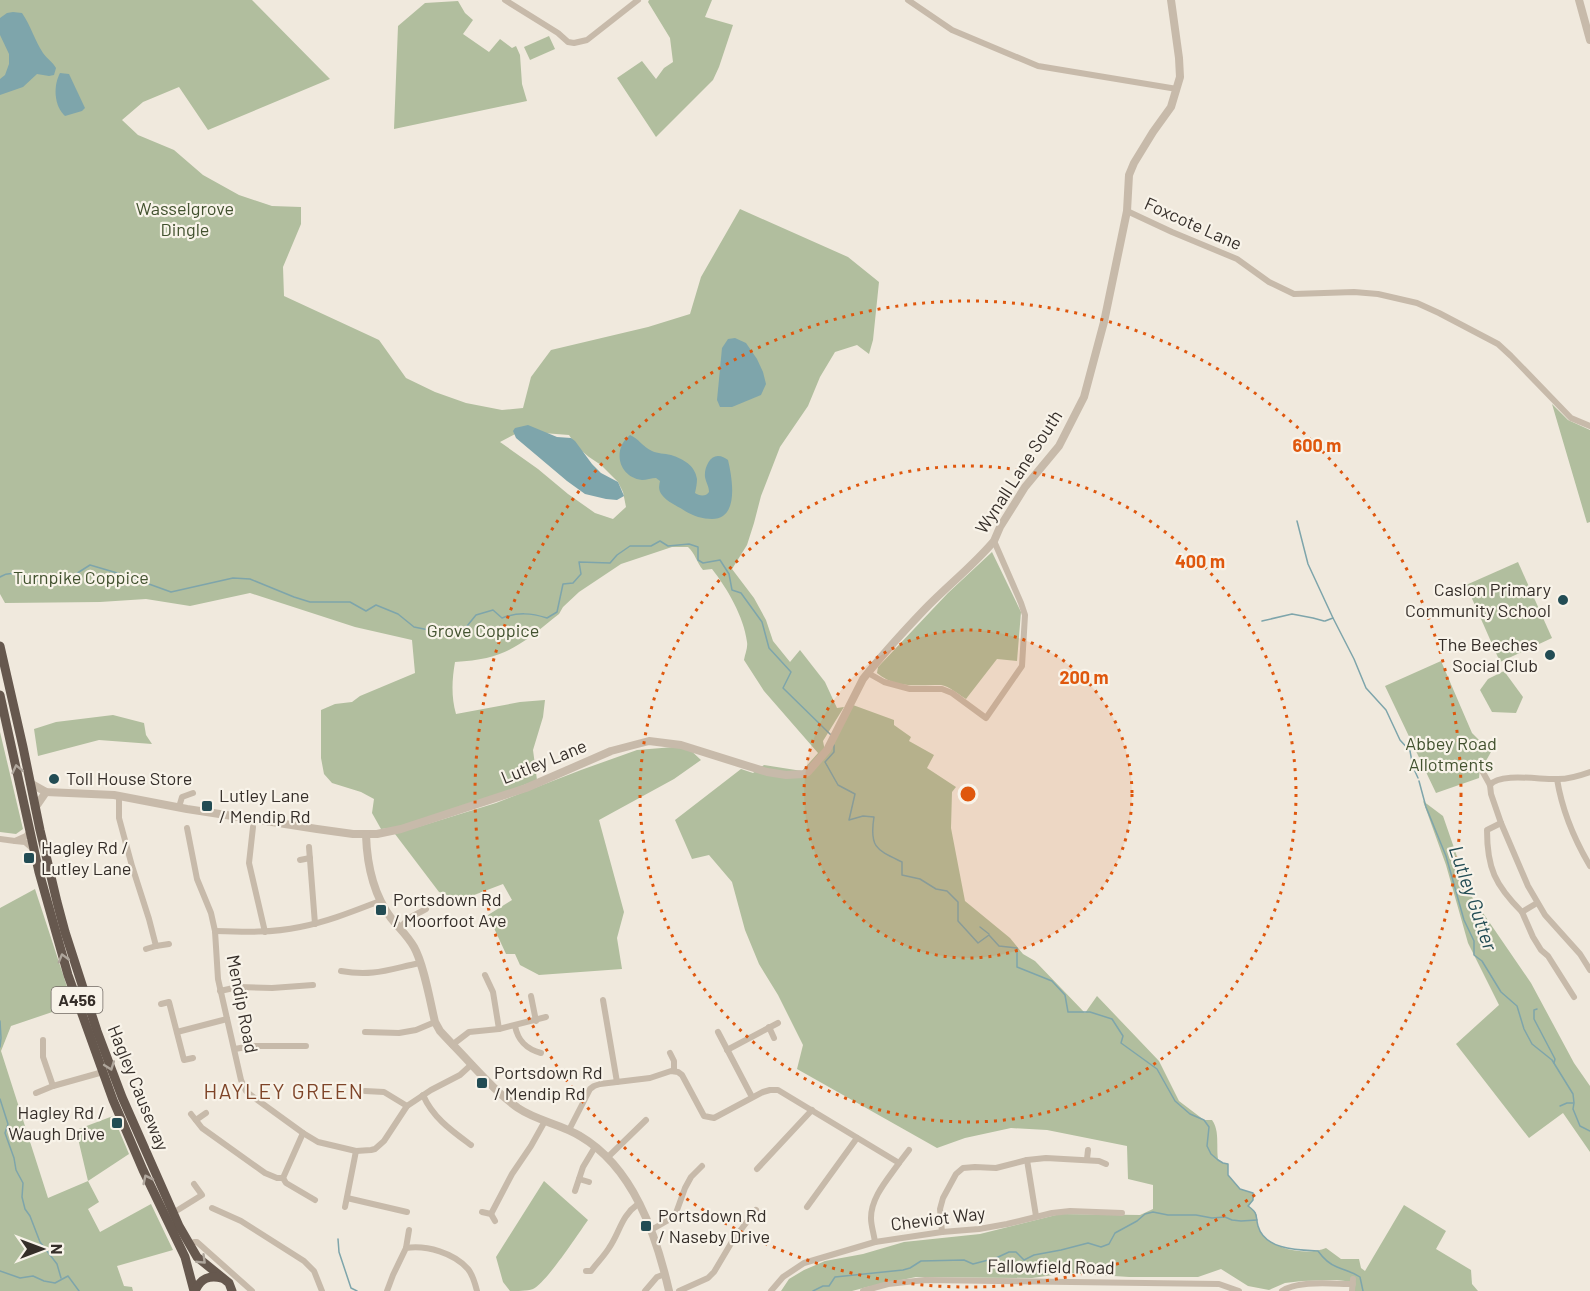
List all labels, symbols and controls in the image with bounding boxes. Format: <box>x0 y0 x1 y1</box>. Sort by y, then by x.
street label: Foxcote Lane <box>1141 192 1246 254</box>
park label: Wasselgrove Dingle <box>136 197 234 240</box>
street label: Wynall Lane South <box>970 405 1066 537</box>
text: 600 m <box>1293 434 1341 456</box>
text: 400 m <box>1175 550 1225 572</box>
park label: Turnpike Coppice <box>13 566 149 588</box>
place label: Caslon Primary Community School <box>1405 578 1551 621</box>
marker: Caslon Primary Community School <box>1556 593 1570 607</box>
park label: Grove Coppice <box>427 619 539 641</box>
place label: The Beeches Social Club <box>1437 633 1538 676</box>
marker: The Beeches Social Club <box>1543 648 1557 662</box>
text: 200 m <box>1059 666 1109 688</box>
park label: Abbey Road Allotments <box>1405 732 1497 775</box>
street label: Lutley Lane <box>498 734 590 788</box>
one-way arrow <box>11 764 24 774</box>
place label: Toll House Store <box>66 767 192 789</box>
marker: Toll House Store <box>47 772 61 786</box>
place label: Lutley Lane / Mendip Rd <box>219 784 311 827</box>
centre of rings <box>958 784 978 804</box>
marker: Lutley Lane / Mendip Rd <box>200 799 214 813</box>
place label: Hagley Rd / Lutley Lane <box>41 836 131 879</box>
water label: Lutley Gutter <box>1445 842 1503 954</box>
marker: Hagley Rd / Lutley Lane <box>22 851 36 865</box>
place label: Portsdown Rd / Moorfoot Ave <box>393 888 507 931</box>
marker: Portsdown Rd / Moorfoot Ave <box>374 903 388 917</box>
one-way arrow <box>58 953 70 964</box>
street label: Mendip Road <box>223 953 263 1055</box>
road number: A456 <box>52 987 103 1013</box>
street label: Hagley Causeway <box>104 1021 174 1154</box>
one-way arrow <box>103 1060 116 1071</box>
place label: Portsdown Rd / Mendip Rd <box>494 1061 603 1104</box>
marker: Portsdown Rd / Mendip Rd <box>475 1076 489 1090</box>
district label: HAYLEY GREEN <box>203 1078 365 1103</box>
place label: Hagley Rd / Waugh Drive <box>8 1101 105 1144</box>
marker: Hagley Rd / Waugh Drive <box>110 1116 124 1130</box>
one-way arrow <box>143 1175 155 1186</box>
street label: Cheviot Way <box>889 1201 986 1235</box>
place label: Portsdown Rd / Naseby Drive <box>658 1204 770 1247</box>
north arrow <box>12 1219 72 1279</box>
marker: Portsdown Rd / Naseby Drive <box>639 1219 653 1233</box>
text: N <box>48 1244 67 1254</box>
one-way arrow <box>195 1253 205 1264</box>
street label: Fallowfield Road <box>987 1254 1115 1278</box>

